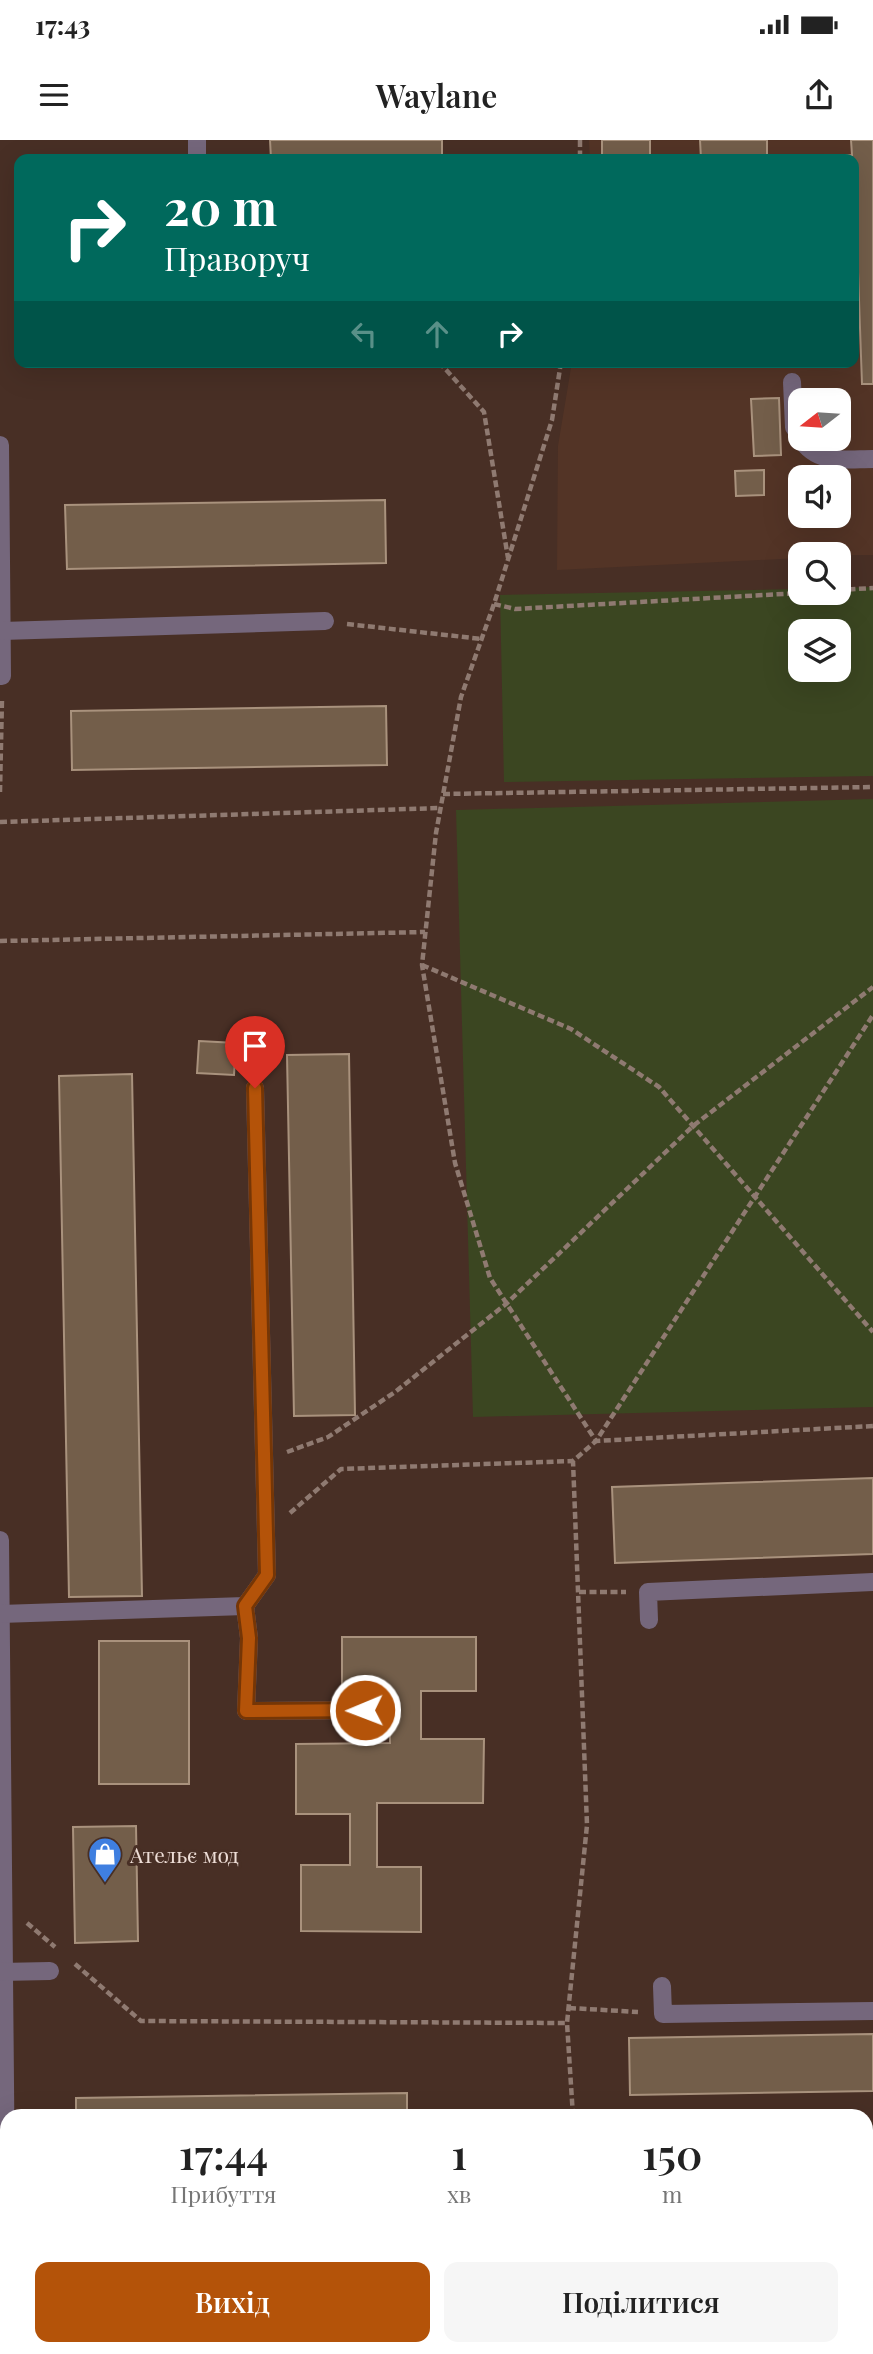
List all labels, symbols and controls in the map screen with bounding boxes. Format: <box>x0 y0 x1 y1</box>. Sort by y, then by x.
text: 17:43 <box>35 7 90 42</box>
text: Waylane <box>376 73 497 116</box>
icon: menu <box>35 76 73 114</box>
icon: share <box>800 76 838 114</box>
text: 20 m <box>164 173 277 238</box>
icon: right <box>49 182 140 273</box>
text: Праворуч <box>164 236 310 279</box>
icon: left <box>345 315 383 353</box>
icon: ahead <box>418 315 456 353</box>
icon: right <box>491 315 529 353</box>
north arrow <box>788 388 850 452</box>
map controls <box>788 388 851 682</box>
button: sound <box>788 465 851 528</box>
button: search <box>788 542 851 605</box>
button: layers <box>788 619 851 682</box>
pin <box>225 1016 285 1088</box>
icon: arrive <box>236 1027 274 1065</box>
position arrow <box>328 1673 402 1747</box>
shop icon: Ательє мод <box>86 1835 124 1884</box>
place label: Ательє мод <box>129 1840 239 1868</box>
text: 17:44 <box>179 2125 268 2181</box>
text: 1 <box>451 2125 467 2181</box>
text: 150 <box>642 2125 703 2181</box>
text: Прибуття <box>171 2178 276 2209</box>
text: хв <box>447 2178 471 2209</box>
text: m <box>662 2178 682 2209</box>
button: Вихід <box>35 2262 430 2342</box>
button: Поділитися <box>444 2262 838 2342</box>

